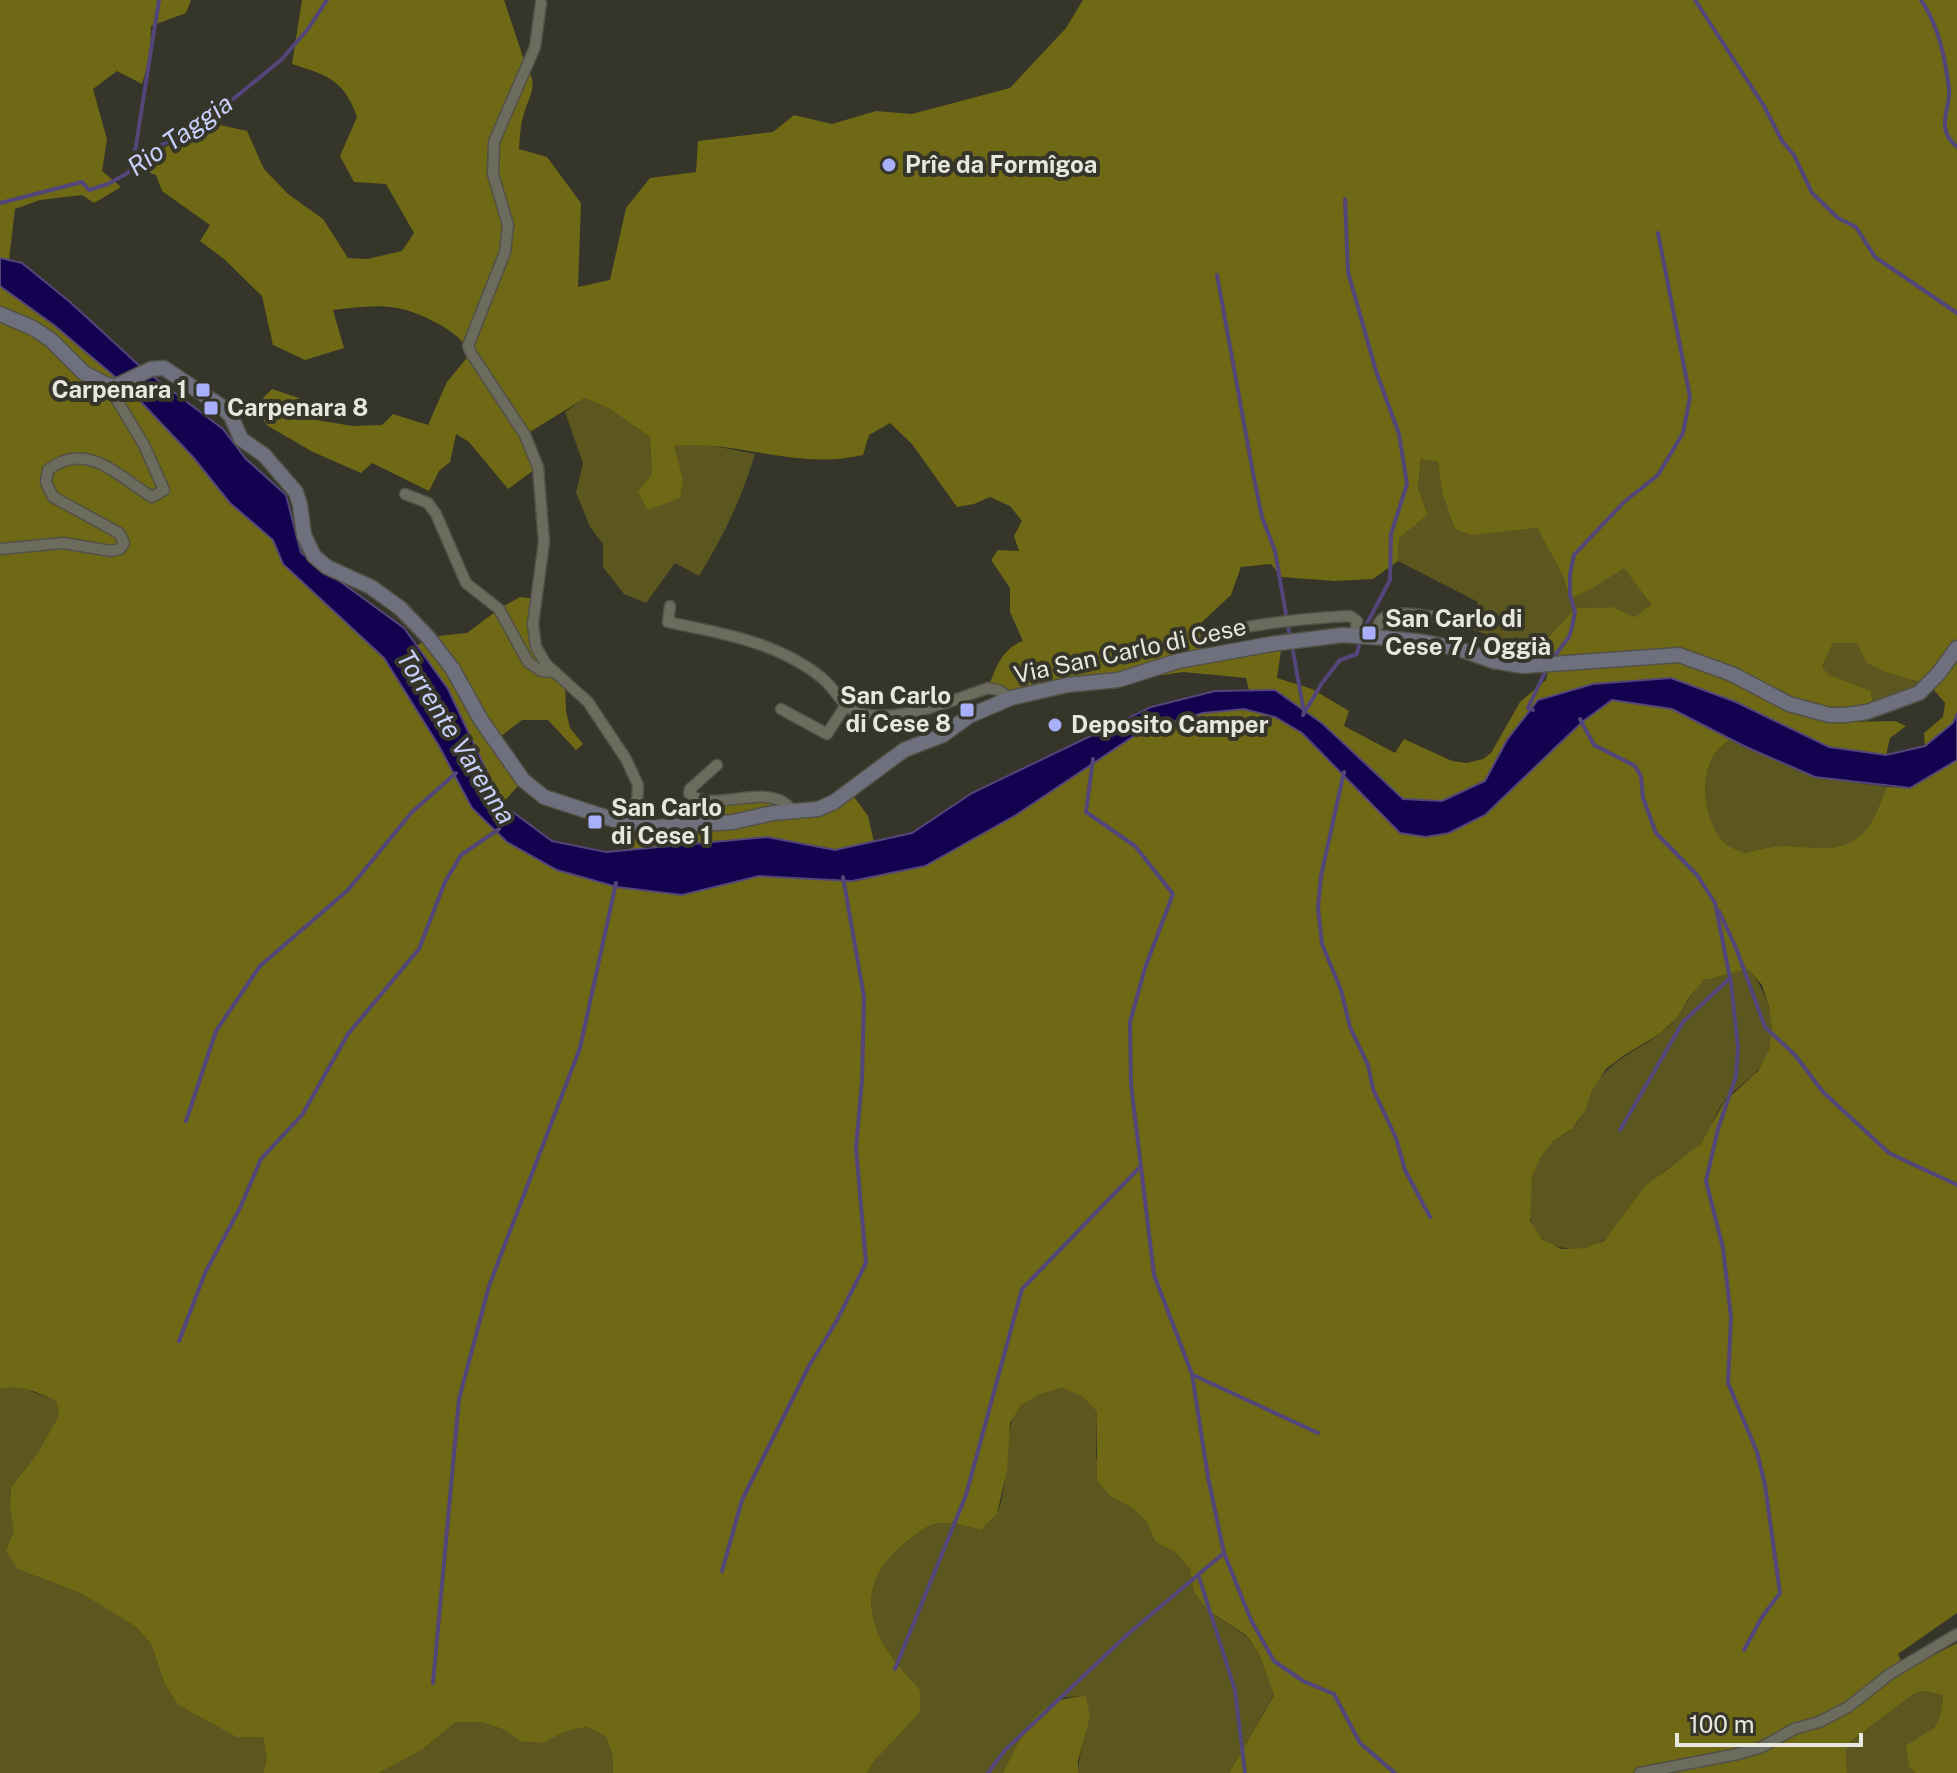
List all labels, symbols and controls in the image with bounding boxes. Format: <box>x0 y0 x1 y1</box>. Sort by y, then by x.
water label: Rio Taggia <box>121 87 238 182</box>
place label: Prîe da Formîgoa <box>905 150 1097 178</box>
marker: Prîe da Formîgoa <box>880 156 898 174</box>
place label: Carpenara 1 <box>52 375 187 403</box>
marker: Carpenara 1 <box>194 381 212 399</box>
place label: Carpenara 8 <box>227 393 368 421</box>
marker: Carpenara 8 <box>202 399 220 417</box>
place label: San Carlo di Cese 7 / Oggià <box>1385 604 1551 660</box>
street label: Via San Carlo di Cese <box>1011 612 1248 688</box>
marker: San Carlo di Cese 7 / Oggià <box>1360 624 1378 642</box>
water label: Torrente Varenna <box>390 644 522 830</box>
place label: San Carlo di Cese 8 <box>840 681 951 737</box>
marker: San Carlo di Cese 8 <box>958 701 976 719</box>
place label: Deposito Camper <box>1071 710 1269 738</box>
marker: Deposito Camper <box>1046 716 1064 734</box>
place label: San Carlo di Cese 1 <box>611 793 722 849</box>
marker: San Carlo di Cese 1 <box>586 813 604 831</box>
scale bar <box>1677 1697 1861 1747</box>
text: 100 m <box>1689 1710 1755 1738</box>

